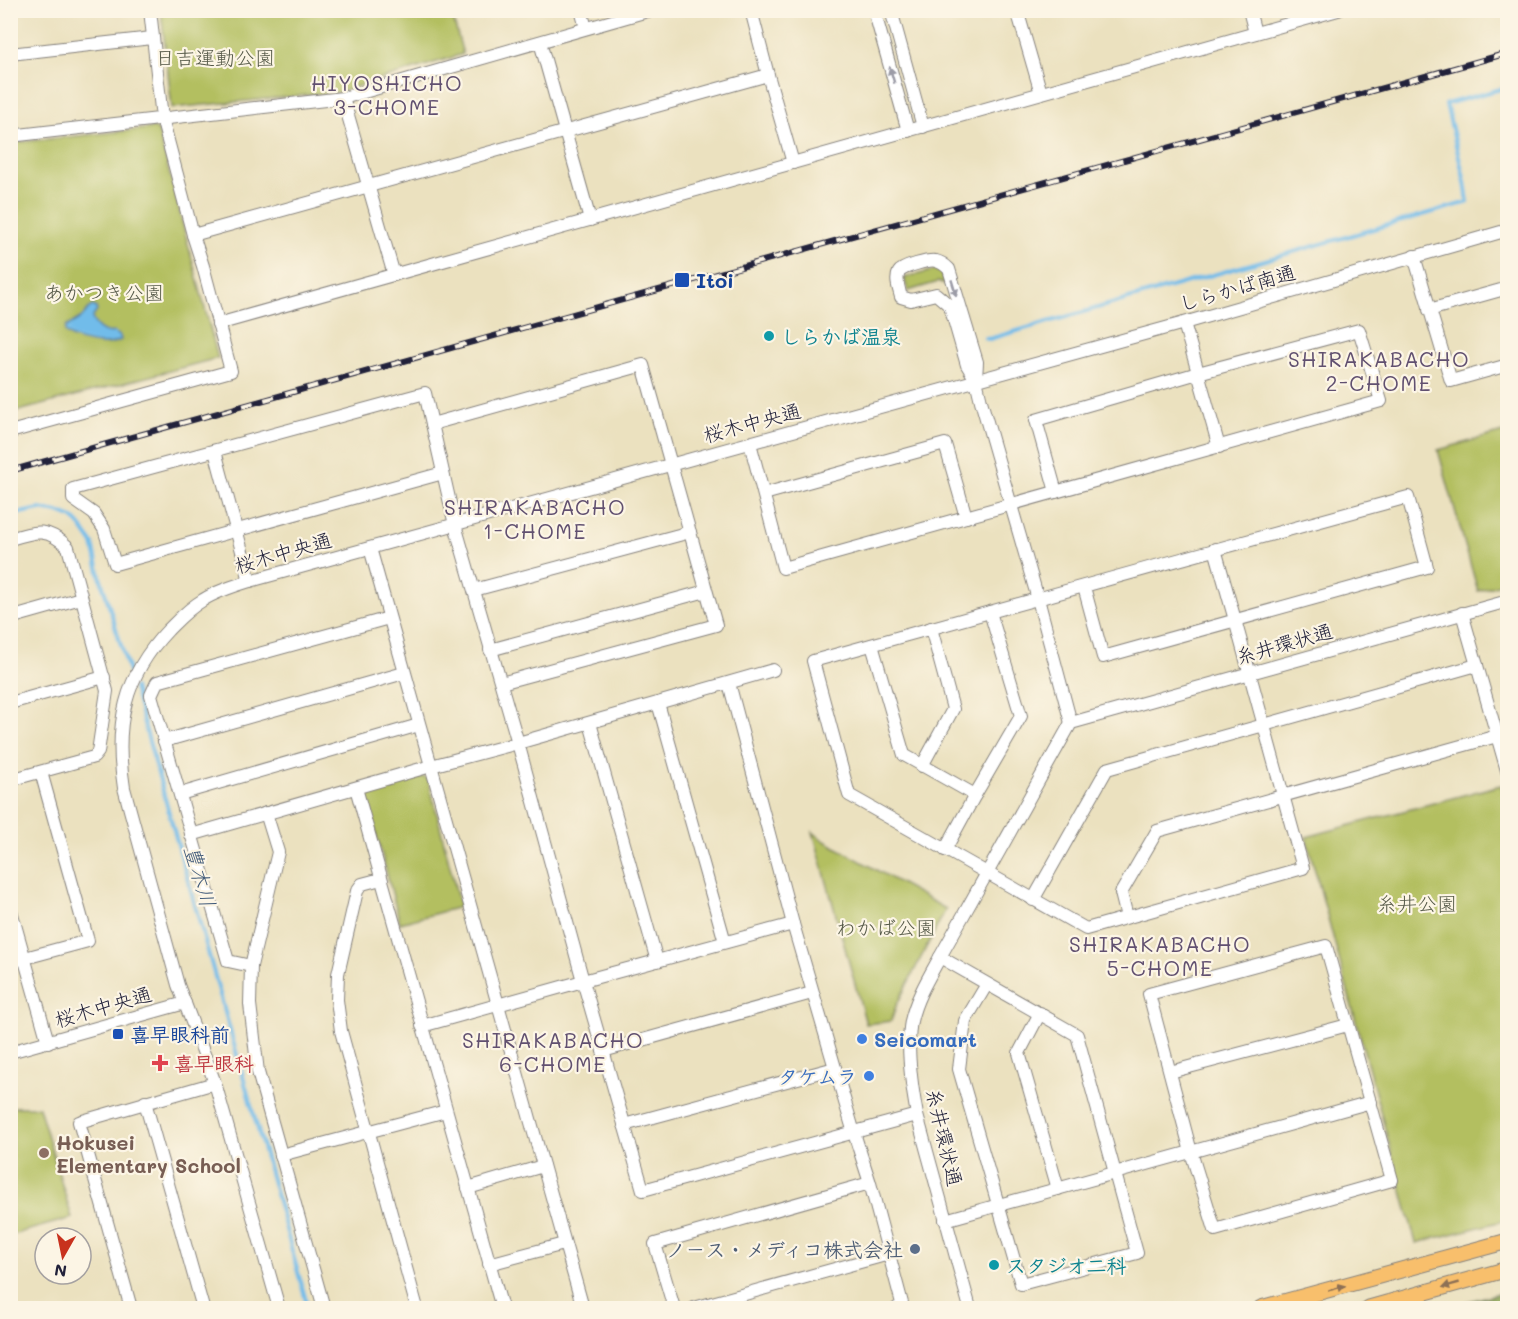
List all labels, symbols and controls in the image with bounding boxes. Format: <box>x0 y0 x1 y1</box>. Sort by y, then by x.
park label: 日吉運動公園 <box>155 44 275 70</box>
one-way arrow <box>887 66 896 84</box>
district label: HIYOSHICHO 3-CHOME <box>311 69 463 120</box>
street label: しらかば南通 <box>1176 258 1298 316</box>
place label: Itoi <box>696 267 734 293</box>
marker: Itoi <box>673 271 691 289</box>
park label: あかつき公園 <box>44 279 164 305</box>
one-way arrow <box>950 279 959 297</box>
place label: しらかば温泉 <box>781 323 901 349</box>
marker: しらかば温泉 <box>762 329 776 343</box>
district label: SHIRAKABACHO 2-CHOME <box>1288 345 1470 396</box>
street label: 桜木中央通 <box>700 397 804 447</box>
district label: SHIRAKABACHO 1-CHOME <box>444 493 626 544</box>
street label: 桜木中央通 <box>231 526 335 578</box>
street label: 糸井環状通 <box>1232 617 1336 669</box>
water label: 豊木川 <box>179 842 223 910</box>
park label: 糸井公園 <box>1377 890 1457 916</box>
park label: わかば公園 <box>836 914 936 940</box>
district label: SHIRAKABACHO 5-CHOME <box>1069 930 1251 981</box>
street label: 桜木中央通 <box>51 980 155 1032</box>
place label: 喜早眼科前 <box>130 1021 230 1047</box>
district label: SHIRAKABACHO 6-CHOME <box>462 1026 644 1077</box>
place label: Seicomart <box>874 1026 977 1052</box>
marker: 喜早眼科前 <box>111 1027 125 1041</box>
marker: Seicomart <box>855 1032 869 1046</box>
place label: 喜早眼科 <box>174 1050 254 1076</box>
marker: 喜早眼科 <box>151 1054 169 1072</box>
place label: タケムラ <box>778 1063 857 1089</box>
marker: タケムラ <box>862 1069 876 1083</box>
street label: 糸井環状通 <box>921 1085 969 1189</box>
place label: Hokusei Elementary School <box>56 1129 241 1178</box>
marker: Hokusei Elementary School <box>37 1146 51 1160</box>
north arrow <box>33 1226 93 1286</box>
place label: ノ－ス・メディコ株式会社 <box>665 1236 903 1262</box>
marker: ノ－ス・メディコ株式会社 <box>908 1242 922 1256</box>
place label: スタジオ二科 <box>1006 1252 1126 1278</box>
marker: スタジオ二科 <box>987 1258 1001 1272</box>
text: N <box>53 1260 68 1283</box>
one-way arrow <box>1442 1281 1460 1290</box>
one-way arrow <box>1328 1282 1347 1292</box>

